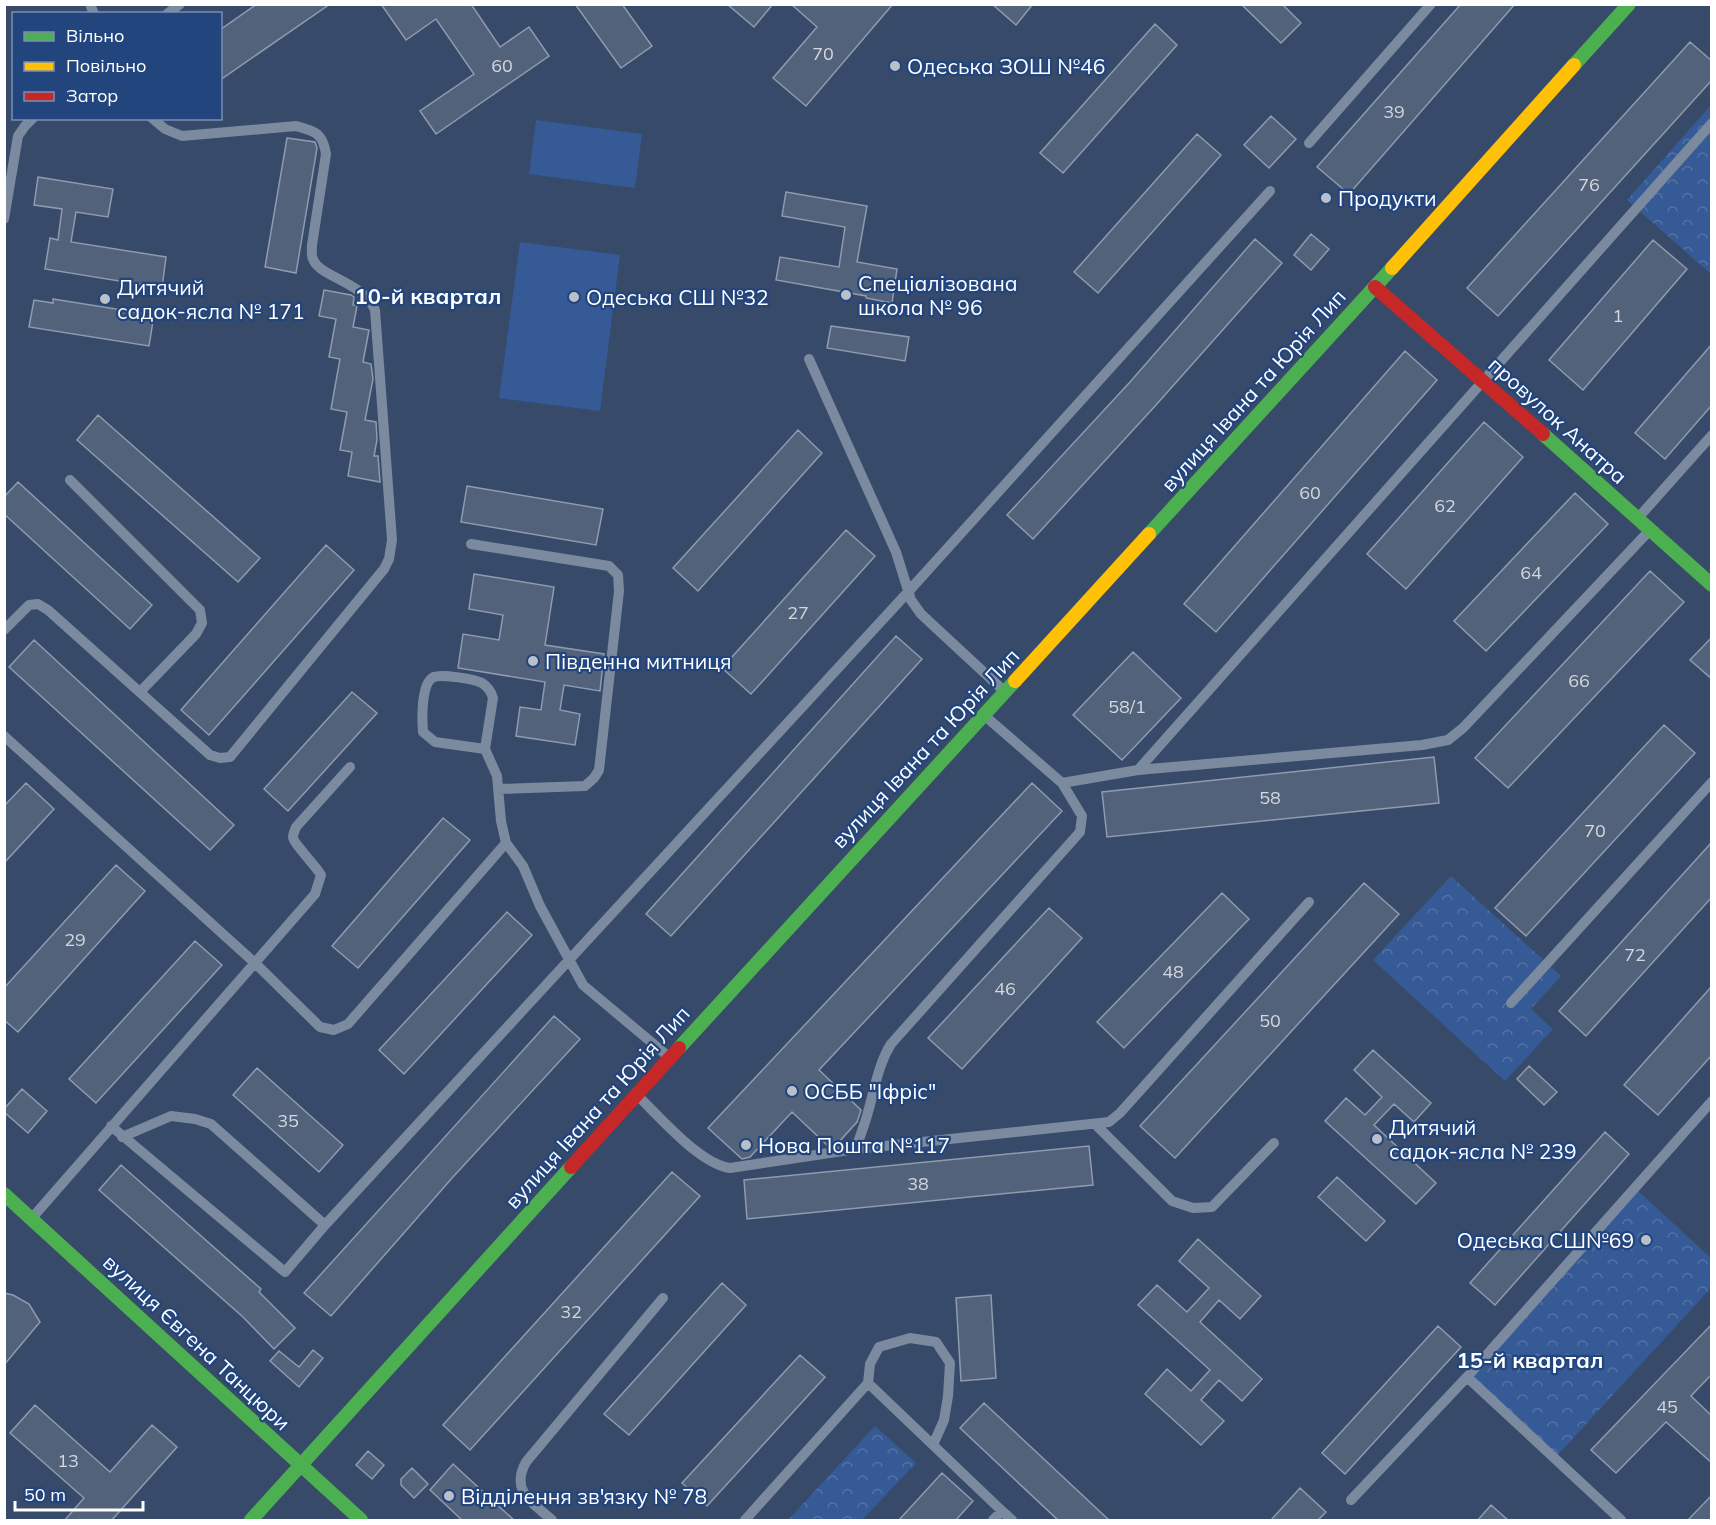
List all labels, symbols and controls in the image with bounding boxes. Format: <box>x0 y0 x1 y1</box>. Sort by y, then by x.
legend <box>12 12 222 120</box>
text: Вільно <box>66 24 124 47</box>
house number: 70 <box>812 42 834 65</box>
place label: Одеська ЗОШ №46 <box>907 53 1105 79</box>
text: Повільно <box>66 54 146 77</box>
house number: 60 <box>491 54 513 77</box>
marker: Одеська ЗОШ №46 <box>888 59 902 73</box>
text: Затор <box>66 84 118 107</box>
house number: 39 <box>1383 100 1405 123</box>
house number: 76 <box>1578 173 1600 196</box>
place label: Продукти <box>1338 185 1437 211</box>
marker: Продукти <box>1319 191 1333 205</box>
place label: Спеціалізована школа № 96 <box>858 270 1018 320</box>
place label: Дитячий садок-ясла № 171 <box>117 274 305 324</box>
district label: 10-й квартал <box>355 282 501 310</box>
street label: вулиця Івана та Юрія Лип <box>1155 283 1351 497</box>
place label: Одеська СШ №32 <box>586 284 769 310</box>
marker: Спеціалізована школа № 96 <box>839 288 853 302</box>
marker: Одеська СШ №32 <box>567 290 581 304</box>
marker: Дитячий садок-ясла № 171 <box>98 292 112 306</box>
house number: 1 <box>1613 304 1623 327</box>
street label: провулок Анатра <box>1483 351 1633 489</box>
house number: 60 <box>1299 481 1321 504</box>
house number: 62 <box>1434 494 1456 517</box>
house number: 64 <box>1520 561 1542 584</box>
house number: 27 <box>787 601 809 624</box>
street label: вулиця Івана та Юрія Лип <box>826 643 1024 853</box>
place label: Південна митниця <box>545 648 732 674</box>
marker: Південна митниця <box>526 654 540 668</box>
house number: 66 <box>1568 669 1590 692</box>
house number: 58/1 <box>1108 695 1146 718</box>
house number: 58 <box>1259 786 1281 809</box>
house number: 70 <box>1584 819 1606 842</box>
house number: 29 <box>64 928 86 951</box>
house number: 72 <box>1624 943 1646 966</box>
house number: 48 <box>1162 960 1184 983</box>
house number: 46 <box>994 977 1016 1000</box>
street label: вулиця Івана та Юрія Лип <box>499 1000 695 1214</box>
house number: 50 <box>1259 1009 1281 1032</box>
place label: ОСББ "Іфріс" <box>804 1078 936 1104</box>
marker: ОСББ "Іфріс" <box>785 1084 799 1098</box>
house number: 35 <box>277 1109 299 1132</box>
place label: Дитячий садок-ясла № 239 <box>1389 1114 1577 1164</box>
place label: Нова Пошта №117 <box>758 1132 950 1158</box>
marker: Дитячий садок-ясла № 239 <box>1370 1132 1384 1146</box>
marker: Нова Пошта №117 <box>739 1138 753 1152</box>
house number: 38 <box>907 1172 929 1195</box>
place label: Одеська СШ№69 <box>1457 1227 1634 1253</box>
marker: Одеська СШ№69 <box>1639 1233 1653 1247</box>
street label: вулиця Євгена Танцюри <box>98 1249 296 1435</box>
house number: 32 <box>560 1300 582 1323</box>
district label: 15-й квартал <box>1457 1346 1603 1374</box>
house number: 45 <box>1656 1395 1678 1418</box>
house number: 13 <box>57 1449 79 1472</box>
scale bar <box>15 1474 142 1512</box>
text: 50 m <box>24 1483 66 1506</box>
place label: Відділення зв'язку № 78 <box>461 1483 707 1509</box>
marker: Відділення зв'язку № 78 <box>442 1489 456 1503</box>

